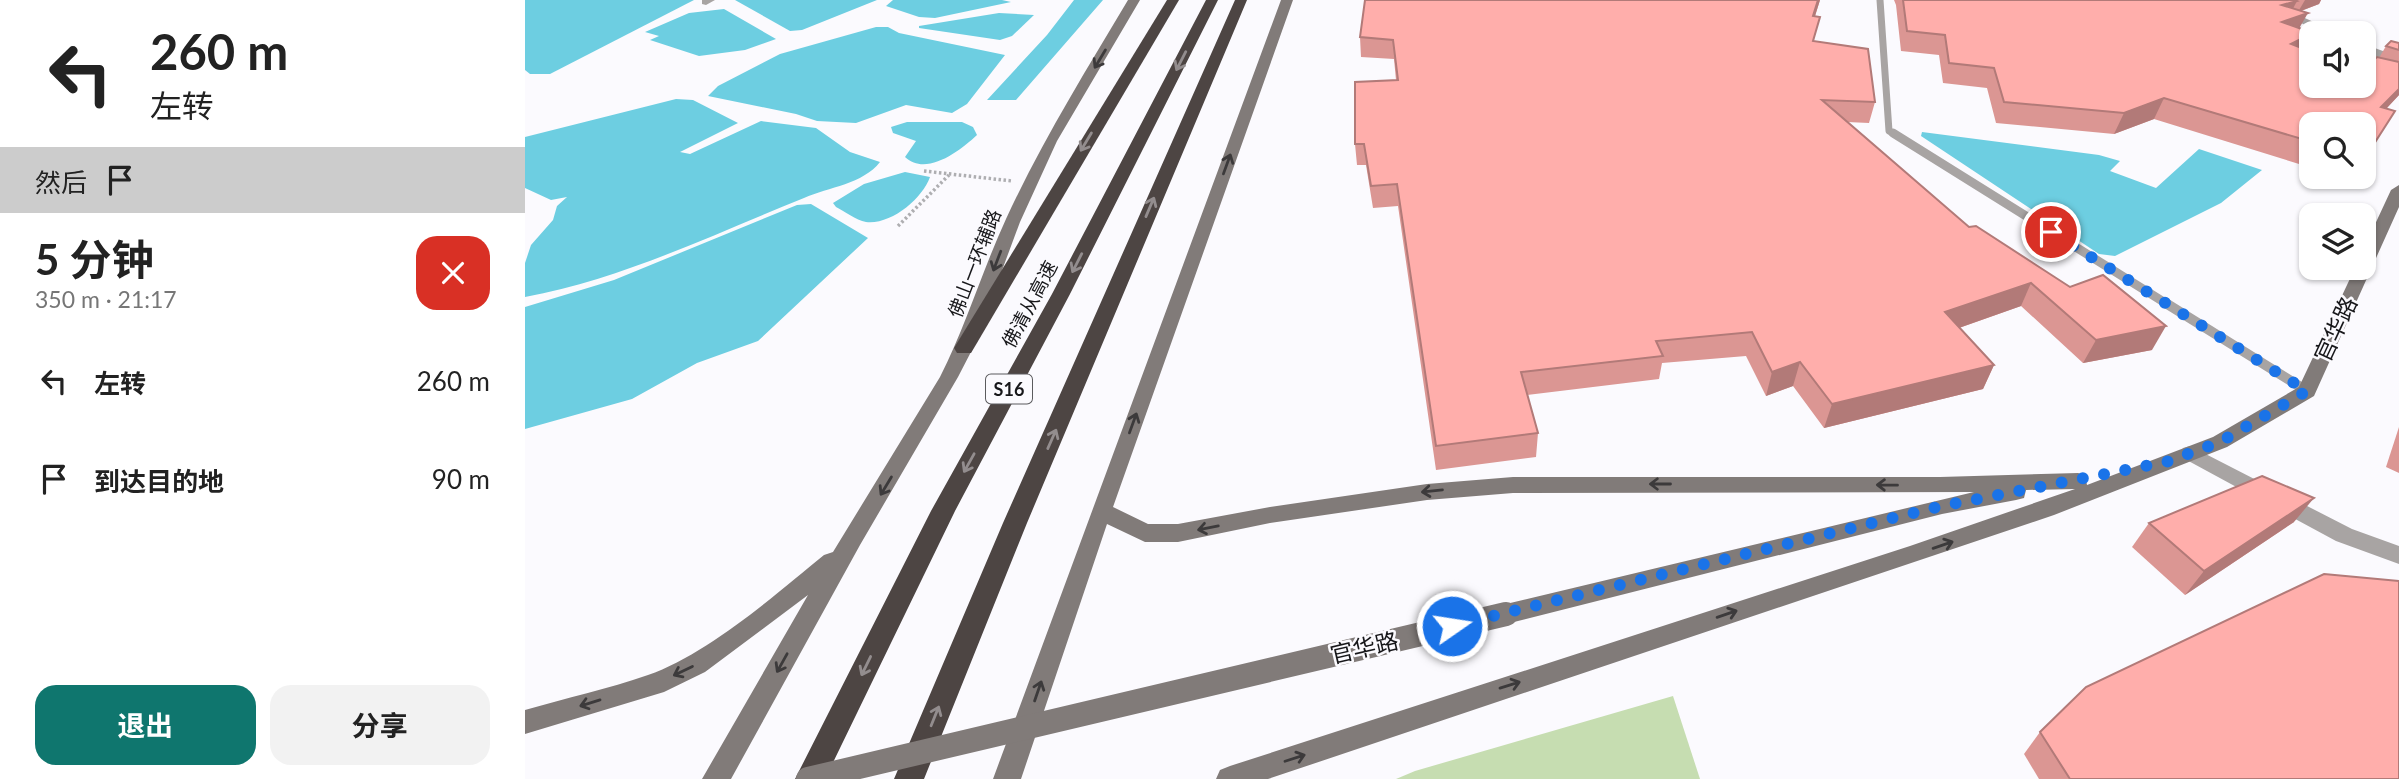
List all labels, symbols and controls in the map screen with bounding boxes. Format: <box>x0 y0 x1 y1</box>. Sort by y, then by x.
map controls <box>2299 21 2376 280</box>
button: sound <box>2299 21 2376 98</box>
text: 260 m <box>150 22 288 80</box>
icon: left <box>35 28 126 119</box>
one-way arrow <box>1093 49 1107 69</box>
one-way arrow <box>1174 50 1187 71</box>
text: 左转 <box>150 86 214 125</box>
button: search <box>2299 112 2376 189</box>
one-way arrow <box>1079 131 1093 151</box>
one-way arrow <box>1222 153 1235 175</box>
icon: arrive <box>101 161 139 199</box>
text: 然后 <box>35 166 87 198</box>
one-way arrow <box>1145 196 1158 218</box>
pin <box>2021 202 2081 262</box>
button: layers <box>2299 203 2376 280</box>
street label: 佛山一环辅路 <box>943 206 1005 320</box>
icon: arrive <box>2032 213 2070 251</box>
text: 5 分钟 <box>35 234 154 284</box>
button: close <box>416 236 490 310</box>
one-way arrow <box>989 250 1002 272</box>
one-way arrow <box>1070 252 1083 273</box>
street label: 佛清从高速 <box>997 257 1061 351</box>
text: 350 m · 21:17 <box>35 285 177 313</box>
street label: 官华路 <box>2308 292 2362 366</box>
icon: left <box>35 362 73 400</box>
text: 260 m <box>417 365 490 397</box>
text: 左转 <box>94 367 146 399</box>
road number: S16 <box>986 374 1032 404</box>
one-way arrow <box>1127 413 1140 435</box>
one-way arrow <box>1046 428 1059 450</box>
one-way arrow <box>962 452 975 473</box>
icon: arrive <box>35 460 73 498</box>
text: 90 m <box>432 463 490 495</box>
text: 到达目的地 <box>94 465 224 497</box>
one-way arrow <box>878 476 892 496</box>
one-way arrow <box>1648 477 1671 491</box>
one-way arrow <box>1876 478 1899 492</box>
one-way arrow <box>1421 485 1444 498</box>
one-way arrow <box>1197 521 1220 535</box>
one-way arrow <box>1932 538 1954 550</box>
position arrow <box>1415 589 1489 663</box>
one-way arrow <box>1715 607 1737 619</box>
street label: 官华路 <box>1327 626 1401 668</box>
one-way arrow <box>775 652 789 672</box>
one-way arrow <box>859 655 872 676</box>
one-way arrow <box>672 665 693 678</box>
one-way arrow <box>1499 678 1521 690</box>
one-way arrow <box>1033 681 1045 703</box>
button: 退出 <box>35 685 256 765</box>
button: 分享 <box>270 685 490 765</box>
one-way arrow <box>580 698 602 711</box>
one-way arrow <box>929 706 942 727</box>
one-way arrow <box>1284 751 1306 764</box>

